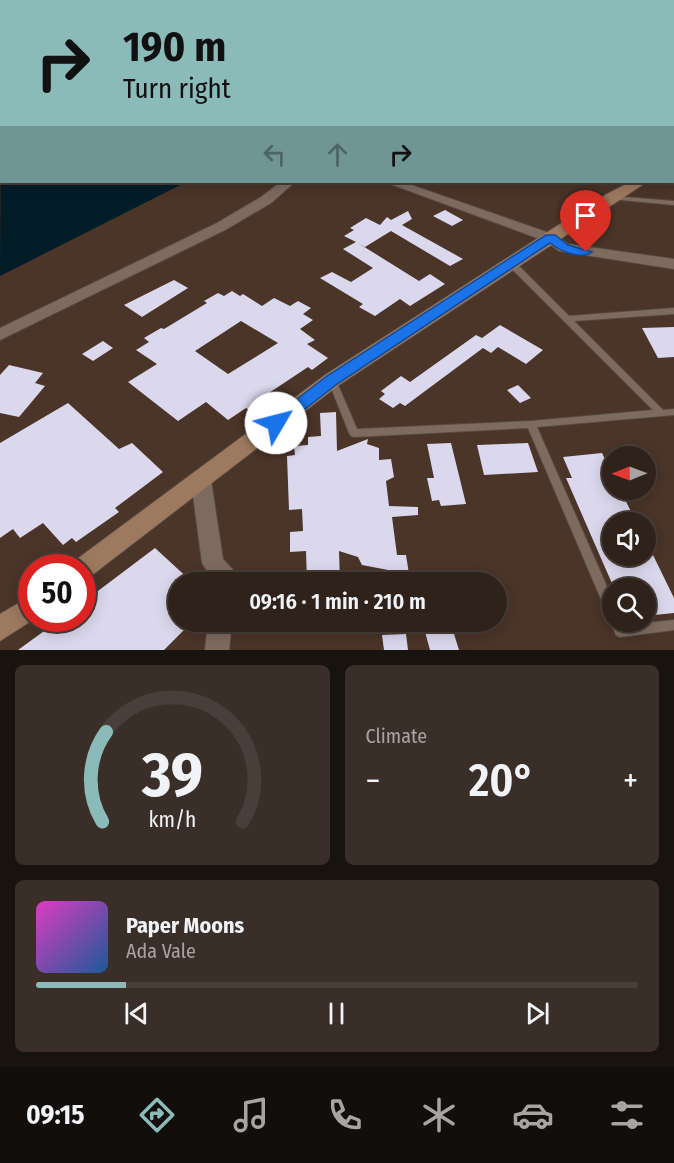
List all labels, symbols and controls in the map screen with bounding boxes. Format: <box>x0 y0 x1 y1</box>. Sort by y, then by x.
text: 190 m <box>123 22 226 72</box>
icon: right <box>24 24 102 102</box>
text: Turn right <box>123 73 231 105</box>
icon: left <box>258 138 291 171</box>
icon: ahead <box>321 138 354 171</box>
icon: right <box>384 138 417 171</box>
pin <box>560 190 611 252</box>
icon: arrive <box>569 199 602 232</box>
position arrow <box>244 391 308 455</box>
north arrow <box>602 446 656 500</box>
map controls <box>602 446 656 632</box>
button: sound <box>602 512 656 566</box>
speed limit sign: 50 <box>18 554 96 632</box>
button: search <box>602 578 656 632</box>
text: 09:16 · 1 min · 210 m <box>249 588 426 615</box>
text: Climate <box>366 724 427 748</box>
text: 39 <box>141 738 203 813</box>
text: 20° <box>469 754 535 808</box>
text: − <box>366 761 380 801</box>
text: + <box>623 761 638 801</box>
text: km/h <box>148 807 196 833</box>
text: Paper Moons <box>126 912 244 939</box>
text: Ada Vale <box>126 939 196 963</box>
icon: previous <box>120 997 153 1030</box>
icon: pause <box>320 997 353 1030</box>
icon: next <box>521 997 554 1030</box>
icon: directions <box>136 1094 178 1136</box>
icon: music <box>230 1094 272 1136</box>
icon: phone <box>324 1094 366 1136</box>
icon: climate <box>418 1094 460 1136</box>
icon: car <box>512 1094 554 1136</box>
icon: filters <box>606 1094 648 1136</box>
text: 09:15 <box>26 1099 84 1131</box>

